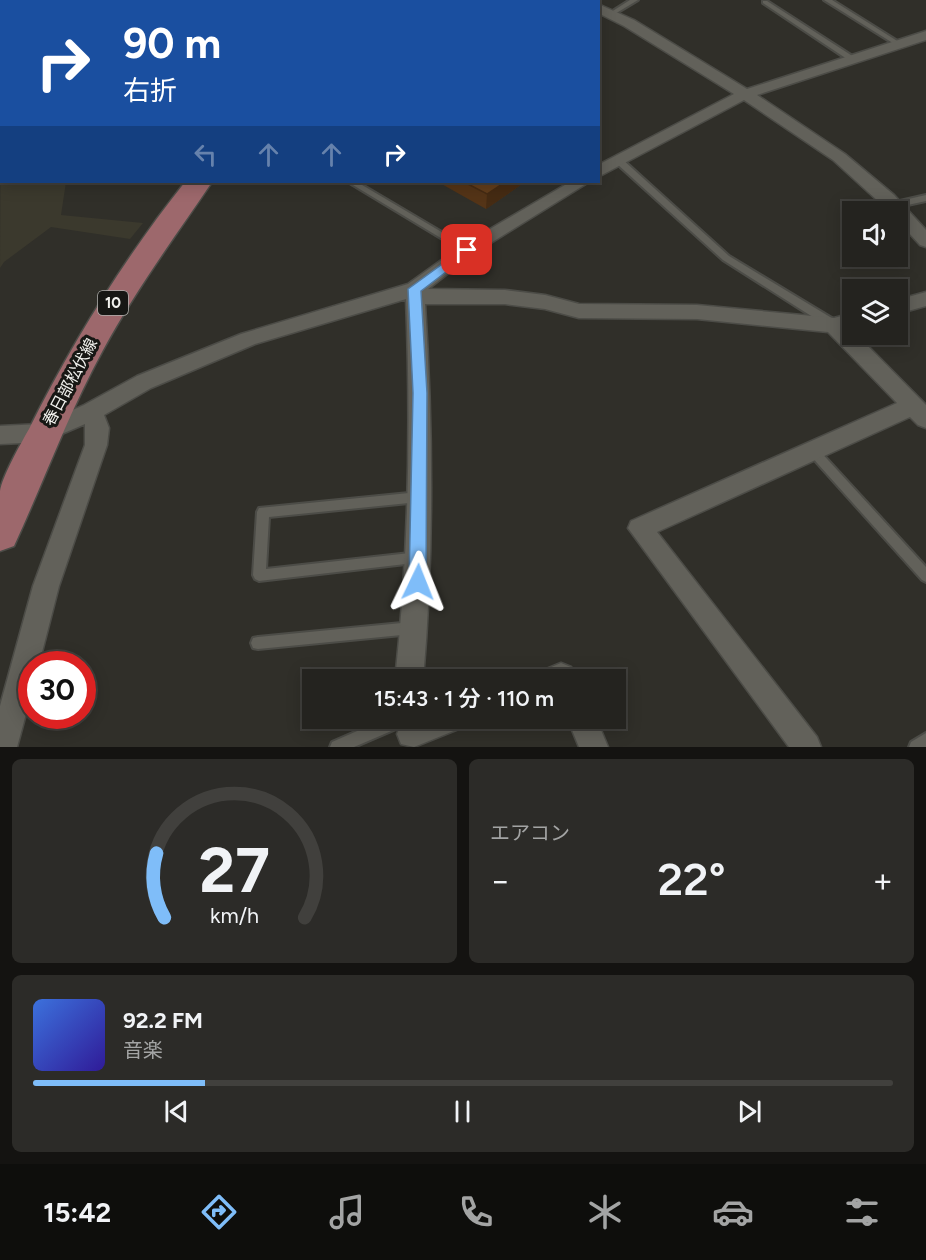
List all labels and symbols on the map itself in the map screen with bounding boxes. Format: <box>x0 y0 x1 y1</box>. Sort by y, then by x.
pin <box>441 224 492 275</box>
road number: 10 <box>98 291 128 315</box>
street label: 春日部松伏線 <box>39 335 101 429</box>
position arrow <box>386 550 450 614</box>
speed limit sign: 30 <box>18 651 96 729</box>

